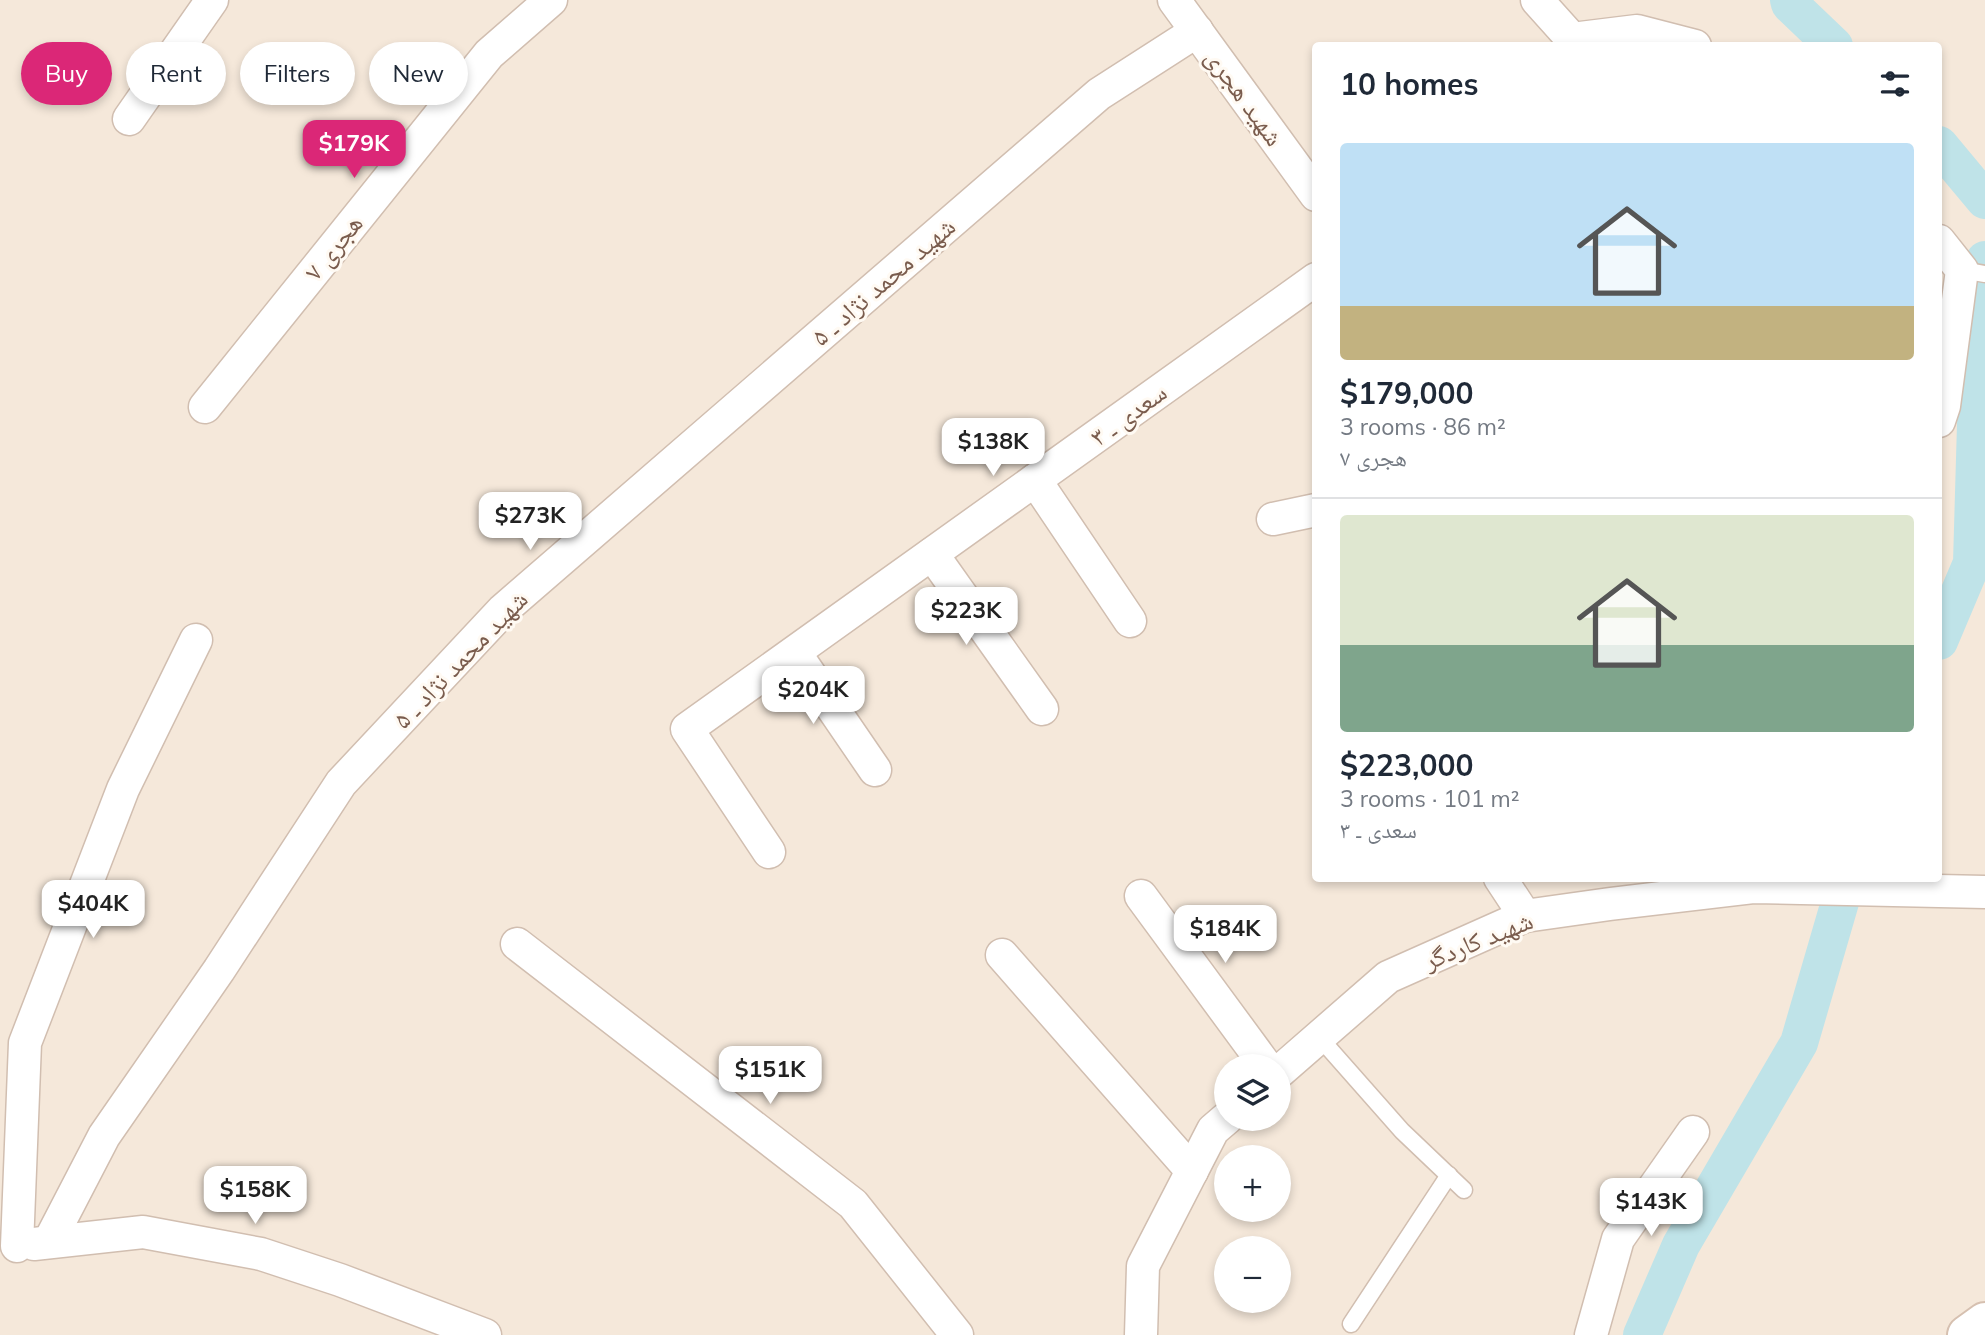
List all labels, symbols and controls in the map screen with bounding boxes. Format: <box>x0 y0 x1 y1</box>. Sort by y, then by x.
chip: Buy <box>21 42 112 105</box>
chip: Rent <box>126 42 226 105</box>
chip: Filters <box>240 42 355 105</box>
chip: New <box>369 42 468 105</box>
street label: شهید هجری <box>1199 42 1291 152</box>
text: 10 homes <box>1340 65 1479 103</box>
icon: filters <box>1876 65 1914 103</box>
pin: $179K <box>305 120 403 180</box>
text: $179K <box>319 128 389 157</box>
icon: home <box>1564 188 1690 314</box>
street label: هجری ۷ <box>296 207 370 287</box>
street label: شهید محمد نژاد ـ ۵ <box>804 210 962 352</box>
text: $179,000 <box>1340 374 1473 412</box>
street label: سعدی ـ ۳ <box>1083 375 1173 453</box>
text: 3 rooms · 86 m² <box>1340 412 1506 441</box>
pin: $138K <box>944 419 1042 478</box>
text: $138K <box>958 426 1028 455</box>
text: هجری ۷ <box>1340 443 1407 472</box>
pin: $273K <box>481 492 579 552</box>
text: $273K <box>495 500 565 529</box>
icon: home <box>1564 560 1690 686</box>
street label: شهید محمد نژاد ـ ۵ <box>386 583 534 735</box>
pin: $223K <box>917 588 1015 647</box>
text: $223K <box>931 595 1001 624</box>
pin: $204K <box>764 666 862 726</box>
text: $204K <box>778 674 848 703</box>
text: $223,000 <box>1340 746 1473 784</box>
text: 3 rooms · 101 m² <box>1340 784 1520 813</box>
text: سعدی ـ ۳ <box>1340 815 1417 844</box>
pin: $404K <box>44 880 142 940</box>
text: $404K <box>58 888 128 917</box>
street label: شهید کاردگر <box>1418 903 1537 977</box>
pin: $184K <box>1176 906 1274 965</box>
text: $184K <box>1190 913 1260 942</box>
pin: $151K <box>721 1046 819 1106</box>
text: $151K <box>735 1054 805 1083</box>
map controls <box>1214 1054 1291 1313</box>
button: layers <box>1214 1054 1291 1131</box>
button: + <box>1214 1145 1291 1222</box>
pin: $158K <box>206 1166 304 1226</box>
text: $158K <box>220 1174 290 1203</box>
pin: $143K <box>1602 1178 1700 1238</box>
text: $143K <box>1616 1186 1686 1215</box>
button: − <box>1214 1236 1291 1313</box>

